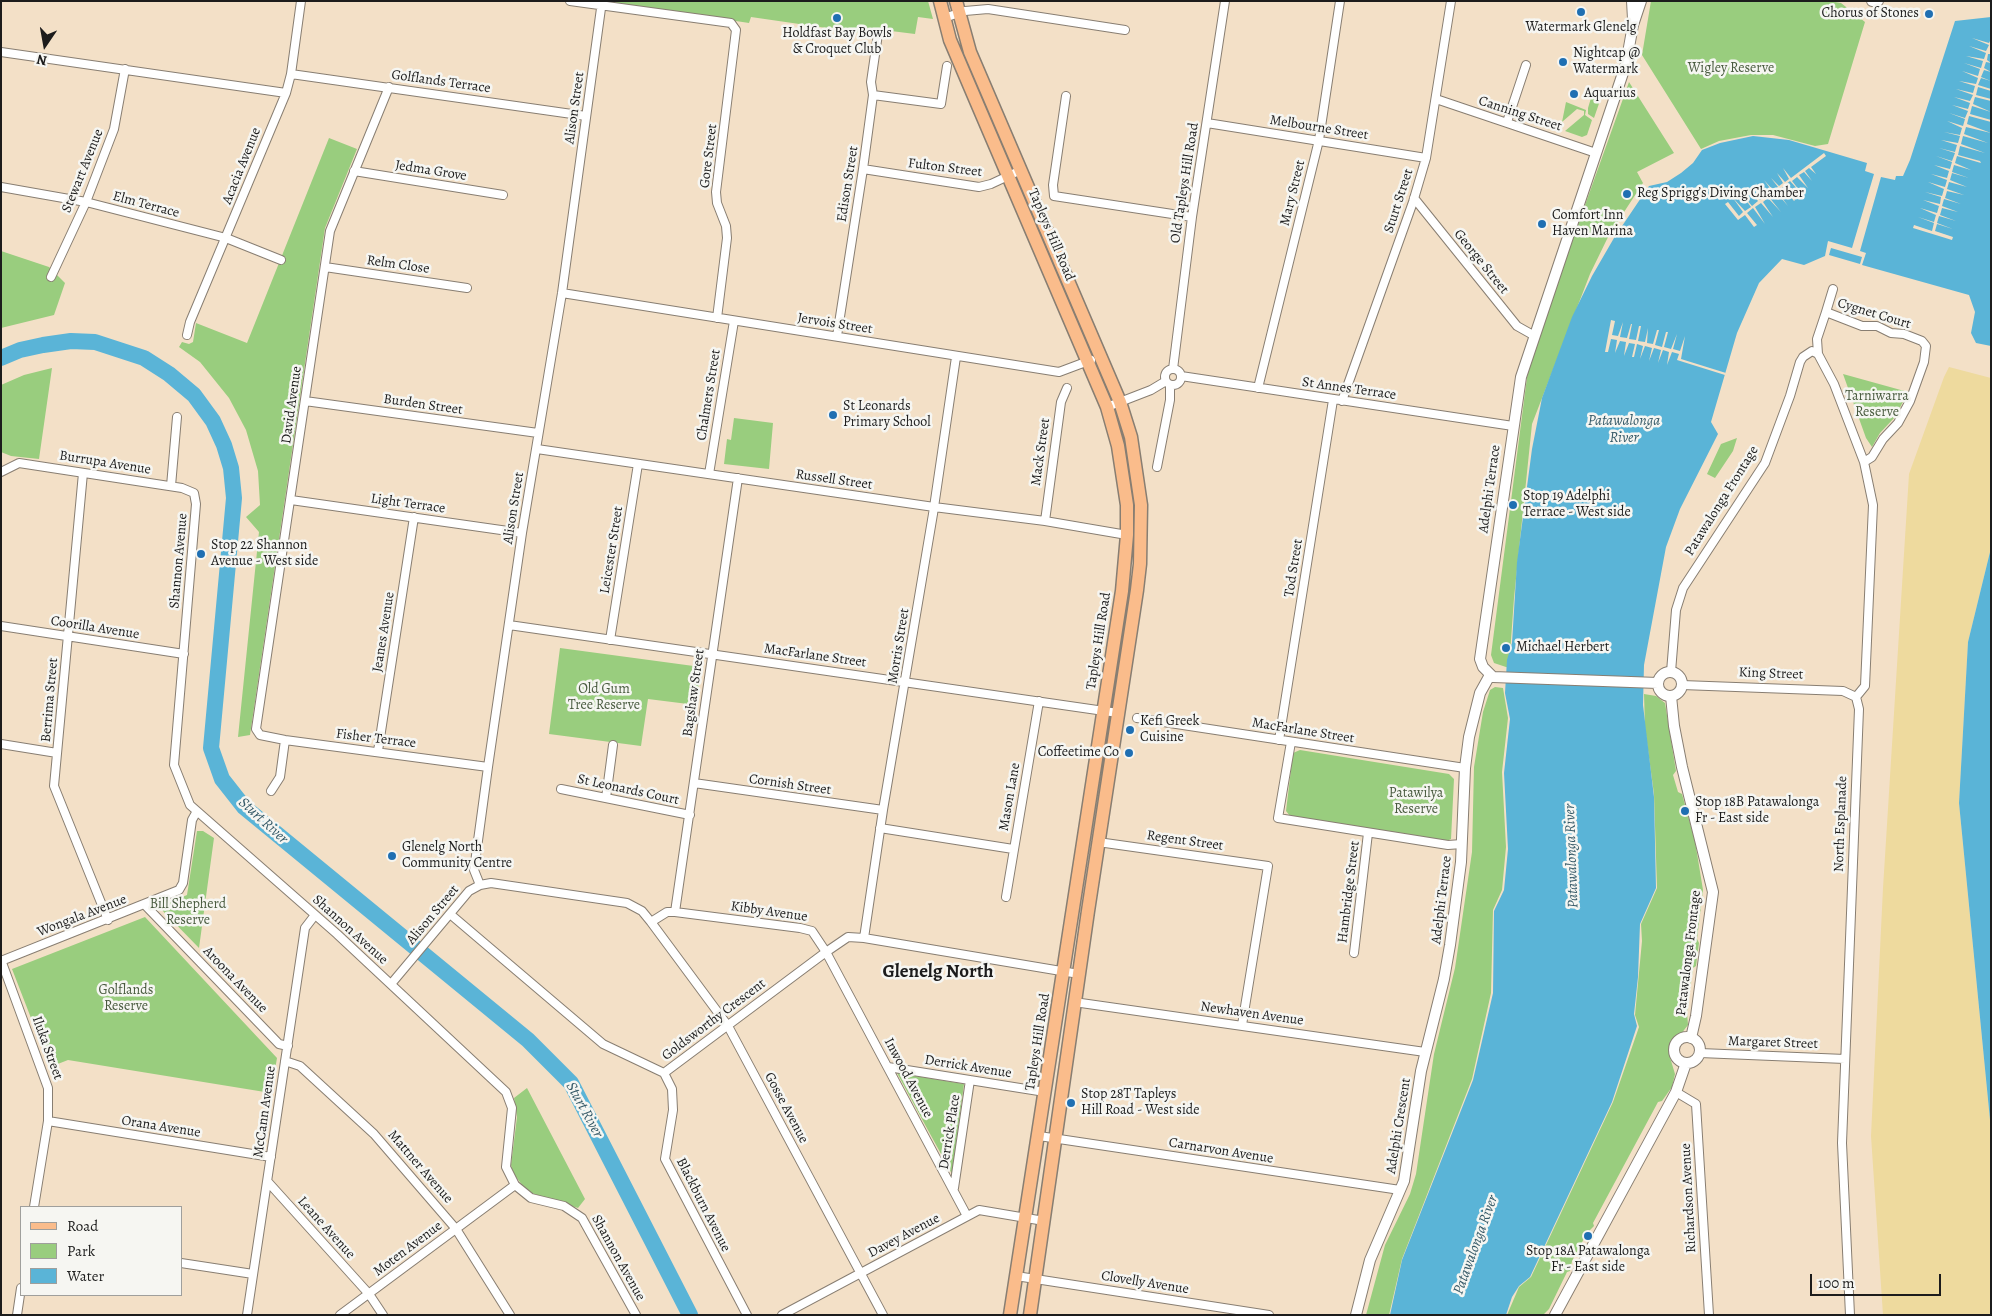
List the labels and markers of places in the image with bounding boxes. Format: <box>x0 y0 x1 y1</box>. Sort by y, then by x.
marker: Watermark Glenelg <box>1575 6 1587 18</box>
place label: Chorus of Stones <box>1822 6 1919 22</box>
marker: Chorus of Stones <box>1923 8 1935 20</box>
marker: Holdfast Bay Bowls & Croquet Club <box>831 12 843 24</box>
place label: Watermark Glenelg <box>1525 20 1637 36</box>
place label: Holdfast Bay Bowls & Croquet Club <box>782 26 892 58</box>
place label: Nightcap @ Watermark <box>1573 46 1640 78</box>
marker: Nightcap @ Watermark <box>1557 56 1569 68</box>
place label: Aquarius <box>1584 86 1636 102</box>
marker: Aquarius <box>1568 88 1580 100</box>
place label: Reg Sprigg’s Diving Chamber <box>1637 186 1804 202</box>
marker: Reg Sprigg’s Diving Chamber <box>1621 188 1633 200</box>
place label: Comfort Inn Haven Marina <box>1552 208 1633 240</box>
marker: Comfort Inn Haven Marina <box>1536 218 1548 230</box>
place label: St Leonards Primary School <box>843 399 931 432</box>
marker: St Leonards Primary School <box>827 409 839 421</box>
place label: Stop 19 Adelphi Terrace - West side <box>1523 489 1631 522</box>
marker: Stop 19 Adelphi Terrace - West side <box>1507 499 1519 511</box>
place label: Stop 22 Shannon Avenue - West side <box>211 538 318 570</box>
marker: Stop 22 Shannon Avenue - West side <box>195 548 207 560</box>
place label: Michael Herbert <box>1516 640 1609 656</box>
marker: Michael Herbert <box>1500 642 1512 654</box>
place label: Kefi Greek Cuisine <box>1140 714 1199 746</box>
marker: Kefi Greek Cuisine <box>1124 724 1136 736</box>
place label: Coffeetime Co <box>1038 745 1119 761</box>
marker: Coffeetime Co <box>1123 747 1135 759</box>
place label: Stop 18B Patawalonga Fr - East side <box>1695 795 1819 828</box>
marker: Stop 18B Patawalonga Fr - East side <box>1679 805 1691 817</box>
place label: Glenelg North Community Centre <box>402 840 512 872</box>
marker: Glenelg North Community Centre <box>386 850 398 862</box>
place label: Stop 28T Tapleys Hill Road - West side <box>1081 1087 1200 1120</box>
marker: Stop 28T Tapleys Hill Road - West side <box>1065 1097 1077 1109</box>
marker: Stop 18A Patawalonga Fr - East side <box>1582 1230 1594 1242</box>
place label: Stop 18A Patawalonga Fr - East side <box>1526 1244 1650 1276</box>

